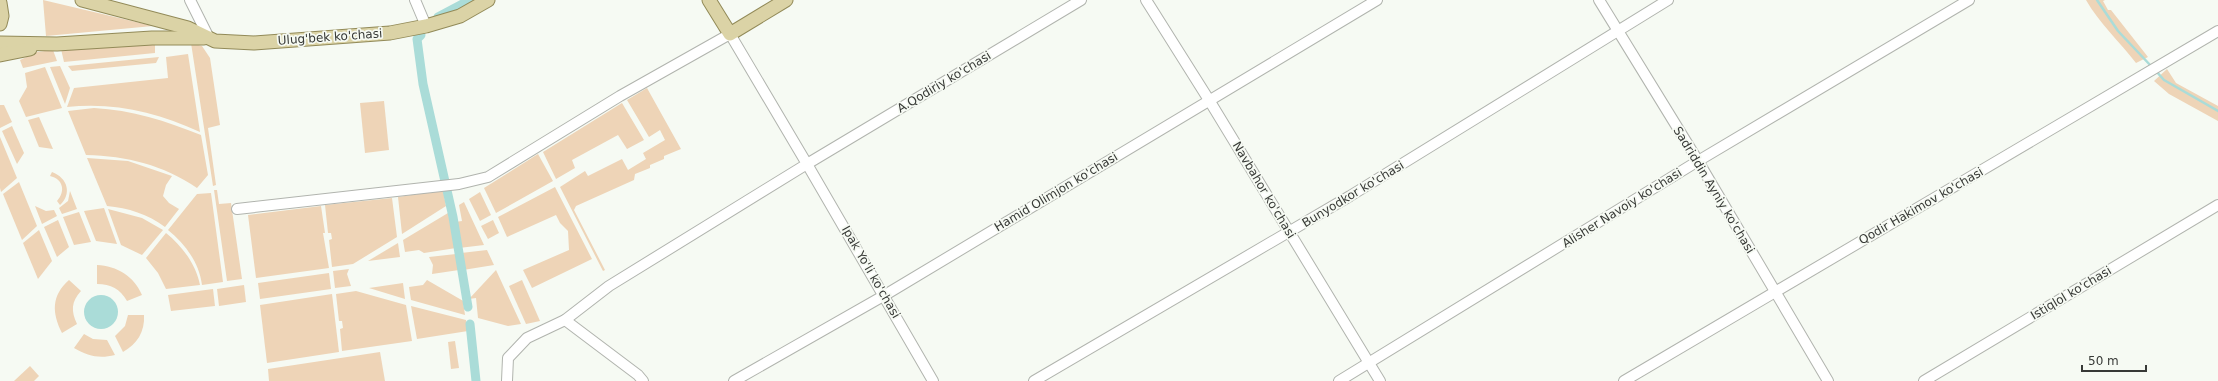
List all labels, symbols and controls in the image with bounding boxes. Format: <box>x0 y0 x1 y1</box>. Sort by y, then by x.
street label: Ulug'bek ko'chasi <box>277 26 383 48</box>
street label: A.Qodiriy ko'chasi <box>895 48 993 116</box>
street label: Sadriddin Ayniy ko'chasi <box>1671 124 1757 256</box>
street label: Navbahor ko'chasi <box>1230 139 1298 241</box>
street label: Hamid Olimjon ko'chasi <box>992 150 1120 234</box>
street label: Bunyodkor ko'chasi <box>1299 158 1407 230</box>
street label: Alisher Navoiy ko'chasi <box>1560 165 1684 251</box>
street label: Qodir Hakimov ko'chasi <box>1856 165 1986 247</box>
street label: Ipak Yo'li ko'chasi <box>839 223 903 321</box>
street label: Istiqlol ko'chasi <box>2028 263 2114 323</box>
scale bar <box>2082 347 2146 373</box>
text: 50 m <box>2088 354 2119 368</box>

